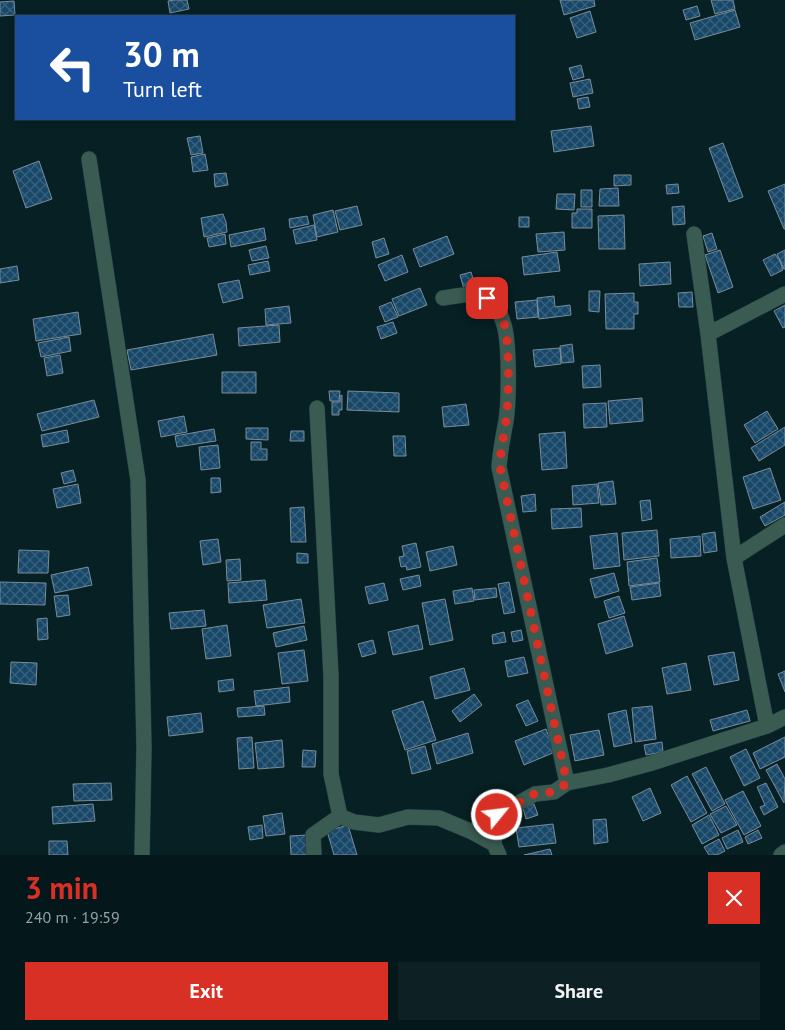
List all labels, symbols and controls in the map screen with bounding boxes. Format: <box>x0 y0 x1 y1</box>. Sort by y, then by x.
text: 30 m <box>123 31 200 77</box>
icon: left <box>40 35 105 100</box>
text: Turn left <box>123 75 202 103</box>
pin <box>466 277 508 319</box>
icon: arrive <box>473 284 501 312</box>
position arrow <box>470 788 522 840</box>
text: 3 min <box>25 868 98 907</box>
button: close <box>708 872 760 924</box>
text: 240 m · 19:59 <box>25 907 120 927</box>
button: Exit <box>25 962 388 1020</box>
button: Share <box>398 962 760 1020</box>

